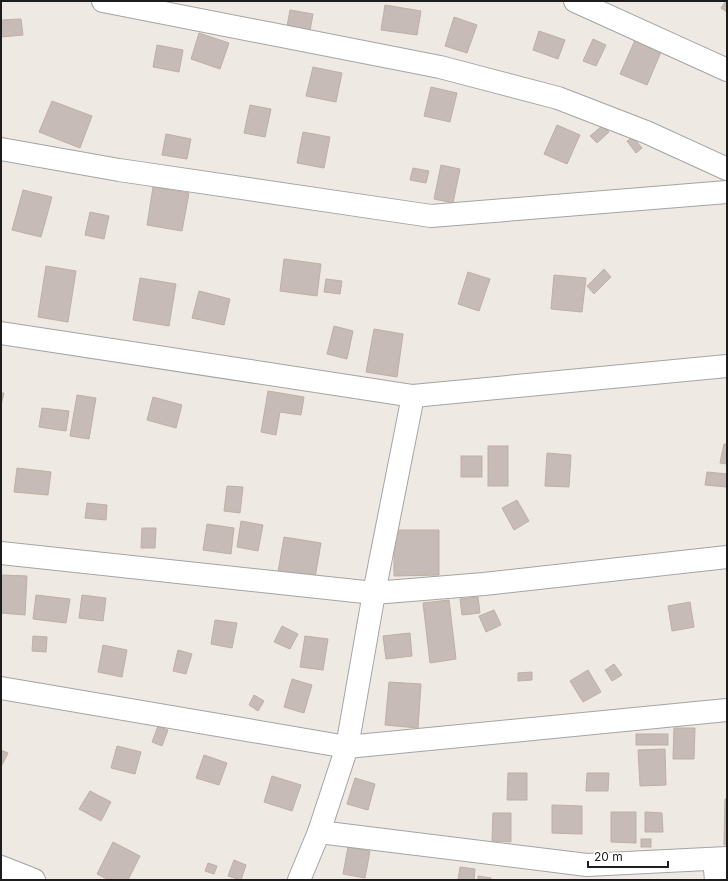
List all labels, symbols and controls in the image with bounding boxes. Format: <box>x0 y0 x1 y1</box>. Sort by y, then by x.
scale bar <box>588 843 668 869</box>
text: 20 m <box>594 849 623 864</box>

